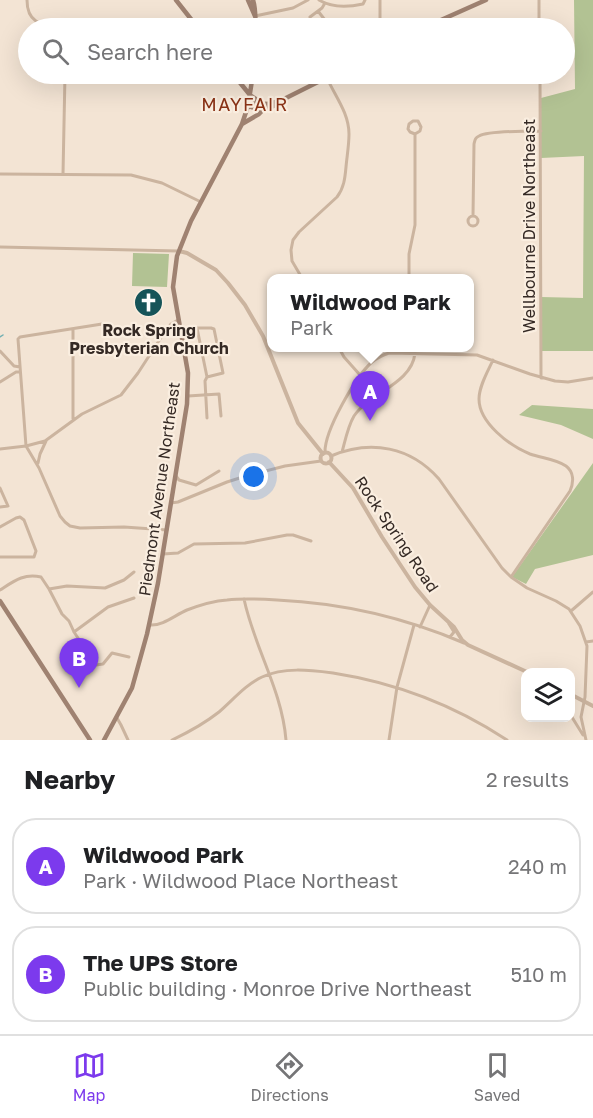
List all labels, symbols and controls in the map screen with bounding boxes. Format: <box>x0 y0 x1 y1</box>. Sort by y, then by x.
search box <box>18 18 575 84</box>
icon: search <box>39 35 72 68</box>
text: Search here <box>87 38 213 65</box>
district label: MAYFAIR <box>201 93 289 115</box>
street label: Wellbourne Drive Northeast <box>519 119 539 333</box>
popup <box>267 274 474 352</box>
church icon: Rock Spring Presbyterian Church <box>133 286 165 318</box>
text: Wildwood Park <box>290 288 451 315</box>
text: Park <box>290 315 333 339</box>
place label: Rock Spring Presbyterian Church <box>69 320 229 358</box>
pin: A <box>350 372 389 421</box>
street label: Piedmont Avenue Northeast <box>134 381 184 597</box>
your location <box>239 462 268 491</box>
street label: Rock Spring Road <box>351 472 443 596</box>
pin: B <box>60 638 98 688</box>
map controls <box>521 668 575 722</box>
button: layers <box>521 668 575 722</box>
text: Nearby <box>24 764 115 795</box>
text: 2 results <box>486 767 569 791</box>
text: Wildwood Park <box>83 841 244 868</box>
text: A <box>38 854 53 878</box>
text: 240 m <box>508 854 567 878</box>
text: Park · Wildwood Place Northeast <box>83 868 398 892</box>
text: The UPS Store <box>83 949 238 976</box>
text: B <box>38 962 53 986</box>
text: 510 m <box>511 962 567 986</box>
text: Public building · Monroe Drive Northeast <box>83 976 472 1000</box>
tab: Map <box>73 1049 106 1105</box>
tab: Directions <box>251 1049 329 1105</box>
tab: Saved <box>474 1049 520 1105</box>

